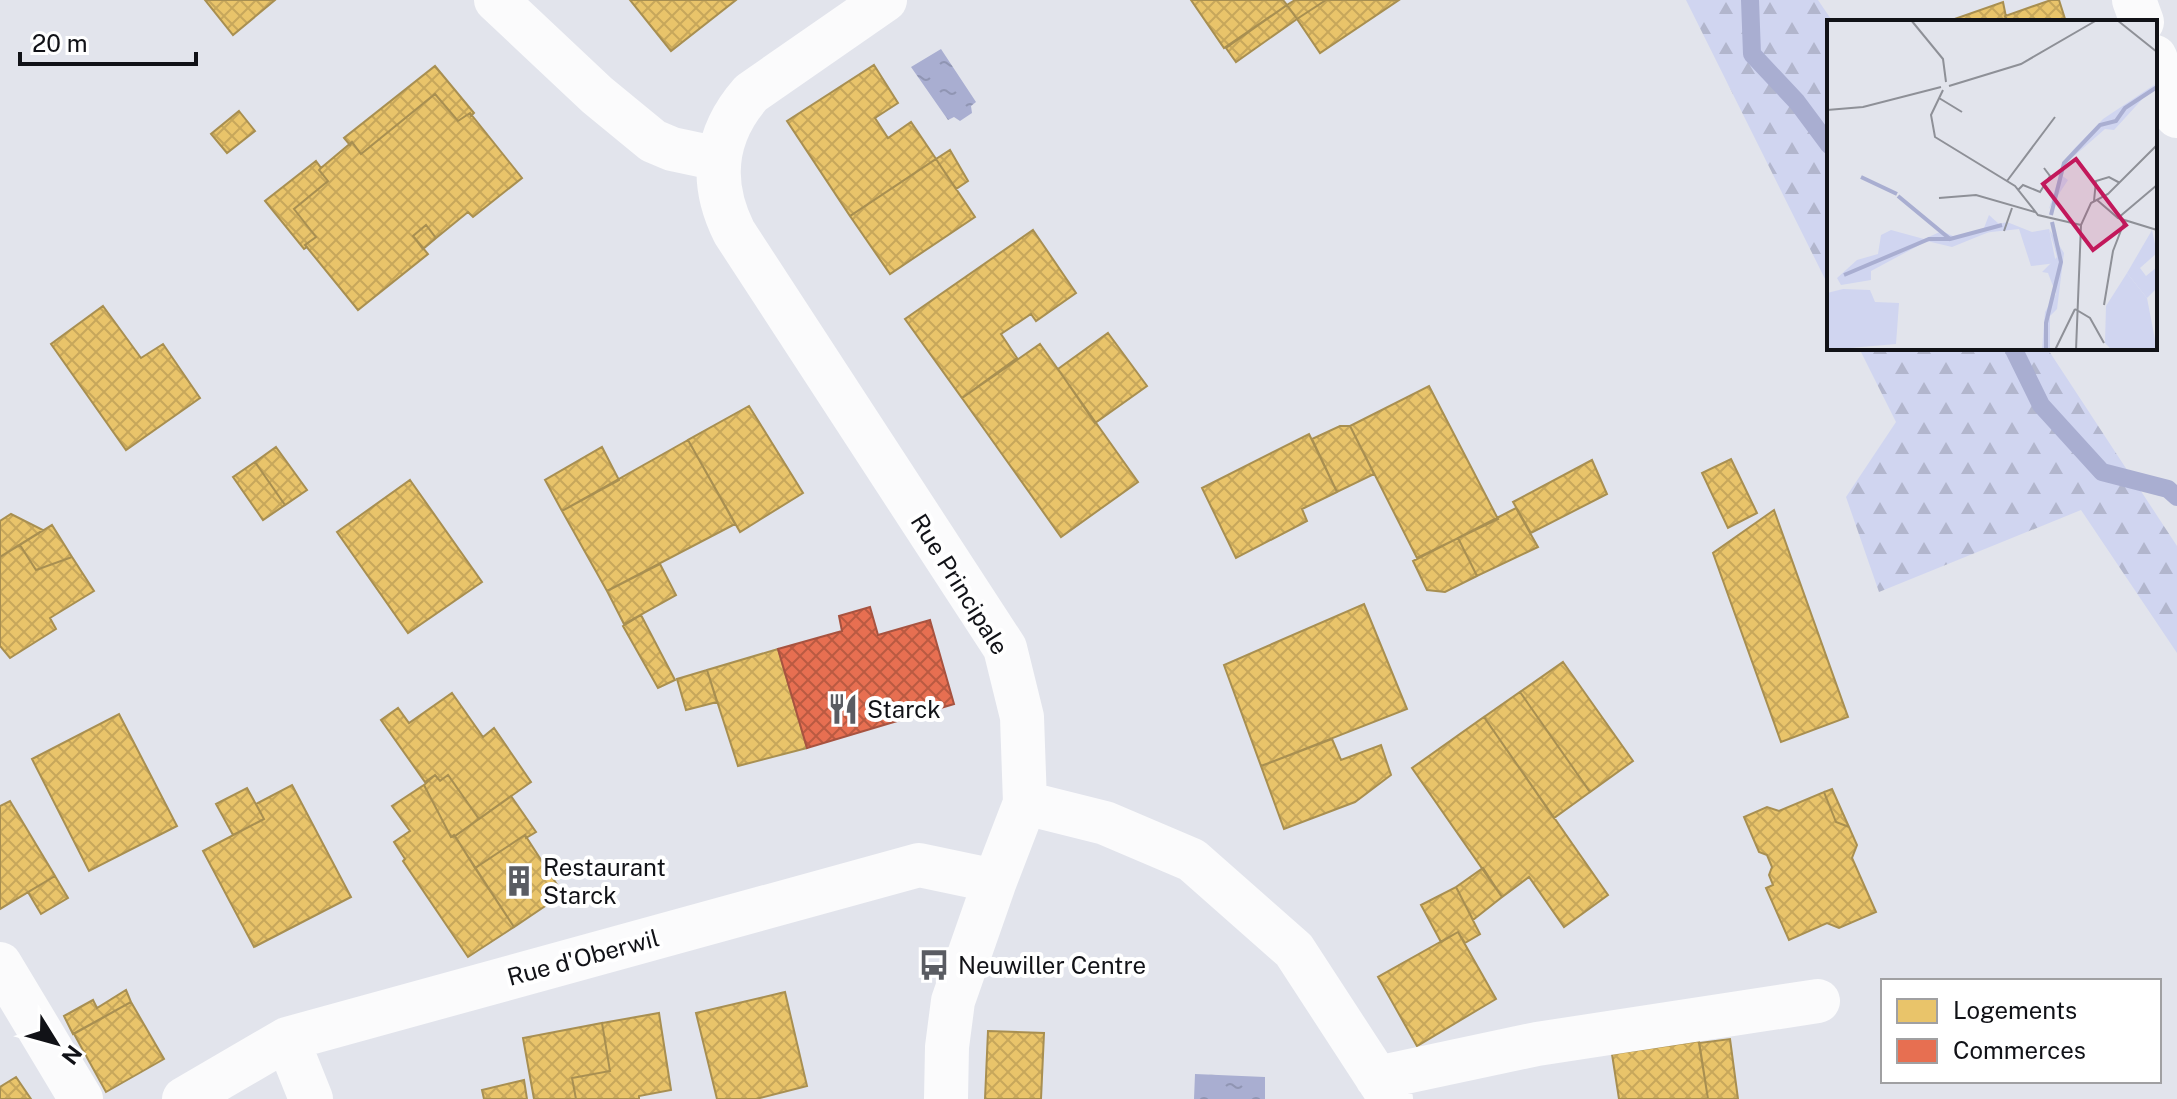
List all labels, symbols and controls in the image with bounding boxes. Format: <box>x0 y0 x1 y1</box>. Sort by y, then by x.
scale bar <box>20 16 196 66</box>
inset map <box>1827 20 2157 350</box>
text: 20 m <box>32 29 88 57</box>
street label: Rue Principale <box>906 509 1014 659</box>
restaurant icon: Starck <box>826 692 860 726</box>
place label: Starck <box>867 695 941 723</box>
place label: Restaurant Starck <box>543 853 666 909</box>
building icon: Restaurant Starck <box>502 864 536 898</box>
street label: Rue d'Oberwil <box>504 923 662 991</box>
bus stop icon: Neuwiller Centre <box>917 948 951 982</box>
place label: Neuwiller Centre <box>958 951 1146 979</box>
legend <box>1881 979 2161 1083</box>
text: Logements <box>1953 996 2077 1024</box>
north arrow <box>16 1003 96 1083</box>
text: Commerces <box>1953 1036 2086 1064</box>
text: N <box>56 1040 88 1070</box>

